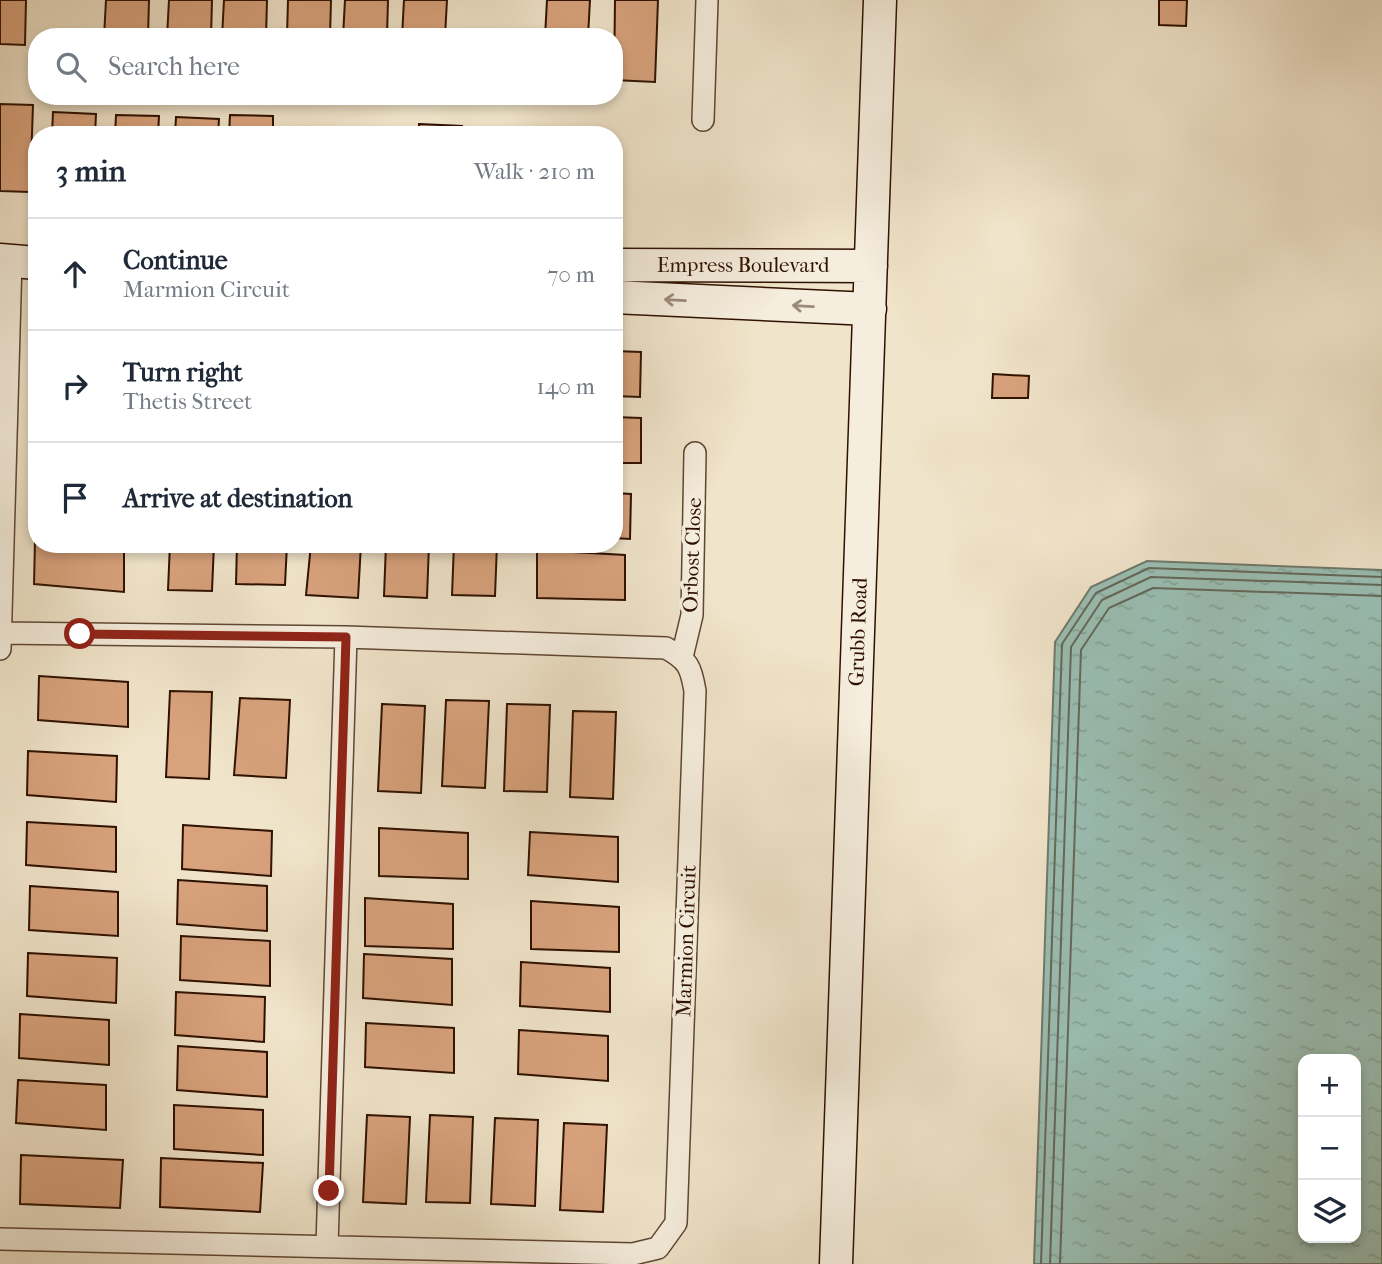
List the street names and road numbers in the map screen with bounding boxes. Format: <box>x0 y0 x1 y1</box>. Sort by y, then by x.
street label: Empress Boulevard <box>657 253 830 277</box>
street label: Orbost Close <box>678 497 706 613</box>
street label: Grubb Road <box>844 577 872 687</box>
street label: Marmion Circuit <box>671 864 701 1018</box>

